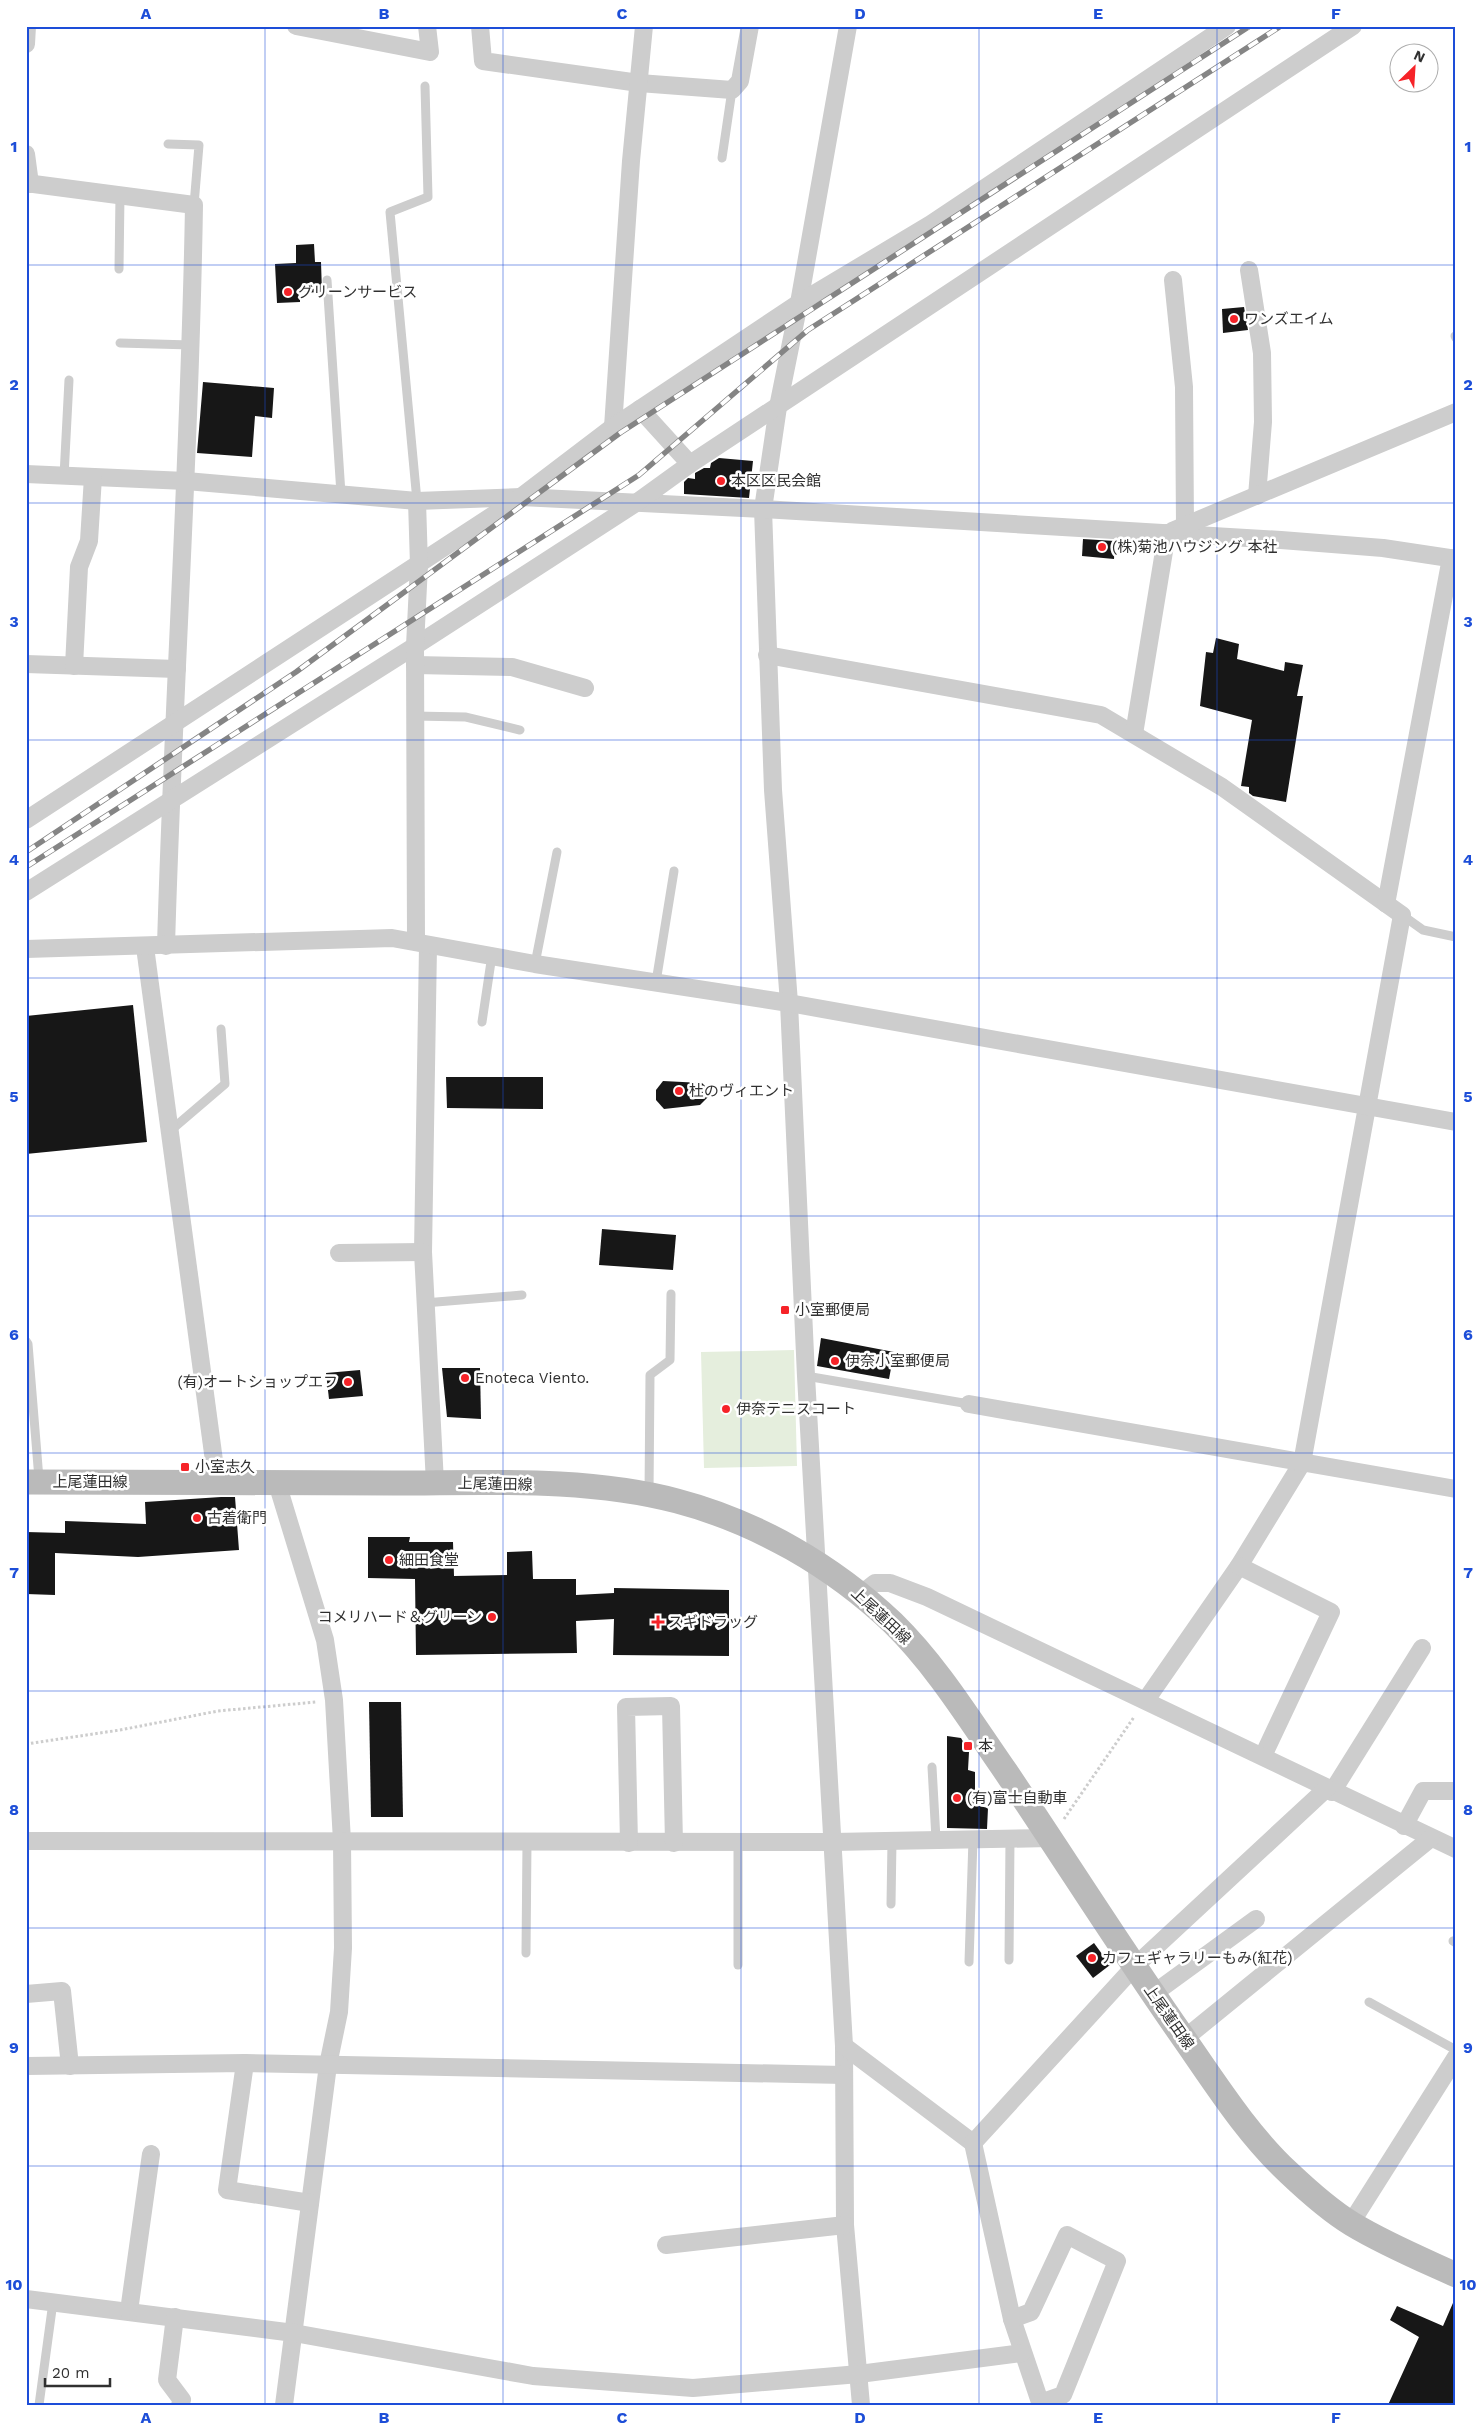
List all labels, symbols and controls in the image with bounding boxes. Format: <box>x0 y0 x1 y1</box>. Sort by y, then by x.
text: A <box>141 4 152 23</box>
text: B <box>379 4 390 23</box>
text: C <box>617 4 628 23</box>
text: D <box>854 4 866 23</box>
text: E <box>1093 4 1103 23</box>
text: F <box>1331 4 1341 23</box>
north arrow <box>1390 42 1440 92</box>
text: N <box>1411 47 1428 66</box>
text: 1 <box>11 137 17 156</box>
text: 1 <box>1465 137 1471 156</box>
place label: グリーンサービス <box>298 283 417 301</box>
marker: グリーンサービス <box>282 286 294 298</box>
place label: ワンズエイム <box>1244 310 1333 328</box>
marker: ワンズエイム <box>1228 313 1240 325</box>
text: 2 <box>9 375 19 394</box>
text: 2 <box>1463 375 1473 394</box>
place label: 本区区民会館 <box>731 472 821 490</box>
marker: 本区区民会館 <box>715 475 727 487</box>
place label: (株)菊池ハウジング 本社 <box>1112 538 1278 556</box>
marker: (株)菊池ハウジング 本社 <box>1096 541 1108 553</box>
text: 3 <box>9 612 19 631</box>
text: 3 <box>1463 612 1473 631</box>
text: 4 <box>9 850 19 869</box>
text: 4 <box>1463 850 1473 869</box>
place label: 杜のヴィエント <box>689 1082 794 1100</box>
marker: 杜のヴィエント <box>673 1085 685 1097</box>
text: 5 <box>9 1087 19 1106</box>
text: 5 <box>1463 1087 1473 1106</box>
place label: 小室郵便局 <box>795 1301 870 1319</box>
marker: 小室郵便局 <box>779 1304 791 1316</box>
text: 6 <box>9 1325 19 1344</box>
text: 6 <box>1463 1325 1473 1344</box>
place label: 伊奈小室郵便局 <box>845 1352 950 1370</box>
marker: 伊奈小室郵便局 <box>829 1355 841 1367</box>
place label: Enoteca Viento. <box>475 1369 589 1387</box>
marker: Enoteca Viento. <box>459 1372 471 1384</box>
place label: (有)オートショップエフ <box>177 1373 338 1391</box>
marker: (有)オートショップエフ <box>342 1376 354 1388</box>
place label: 伊奈テニスコート <box>736 1400 856 1418</box>
marker: 伊奈テニスコート <box>720 1403 732 1415</box>
place label: 小室志久 <box>195 1458 255 1476</box>
marker: 小室志久 <box>179 1461 191 1473</box>
street label: 上尾蓮田線 <box>52 1473 128 1491</box>
street label: 上尾蓮田線 <box>457 1474 533 1494</box>
place label: 古着衛門 <box>207 1509 267 1527</box>
marker: 古着衛門 <box>191 1512 203 1524</box>
place label: 細田食堂 <box>399 1551 459 1569</box>
marker: 細田食堂 <box>383 1554 395 1566</box>
text: 7 <box>9 1563 19 1582</box>
text: 7 <box>1463 1563 1473 1582</box>
street label: 上尾蓮田線 <box>847 1584 915 1648</box>
place label: コメリハード＆グリーン <box>318 1608 482 1626</box>
marker: コメリハード＆グリーン <box>486 1611 498 1623</box>
place label: スギドラッグ <box>668 1613 758 1631</box>
marker: スギドラッグ <box>652 1616 664 1628</box>
place label: 本 <box>978 1737 993 1755</box>
marker: 本 <box>962 1740 974 1752</box>
place label: (有)富士自動車 <box>967 1789 1068 1807</box>
marker: (有)富士自動車 <box>951 1792 963 1804</box>
text: 8 <box>9 1800 19 1819</box>
text: 8 <box>1463 1800 1473 1819</box>
place label: カフェギャラリーもみ(紅花) <box>1102 1949 1293 1967</box>
marker: カフェギャラリーもみ(紅花) <box>1086 1952 1098 1964</box>
street label: 上尾蓮田線 <box>1140 1981 1198 2053</box>
text: 9 <box>9 2038 19 2057</box>
text: 9 <box>1463 2038 1473 2057</box>
text: 10 <box>5 2275 23 2294</box>
text: 10 <box>1459 2275 1477 2294</box>
scale bar <box>45 2356 110 2388</box>
text: 20 m <box>52 2364 90 2382</box>
text: A <box>141 2408 152 2427</box>
text: B <box>379 2408 390 2427</box>
text: C <box>617 2408 628 2427</box>
text: D <box>854 2408 866 2427</box>
text: E <box>1093 2408 1103 2427</box>
text: F <box>1331 2408 1341 2427</box>

